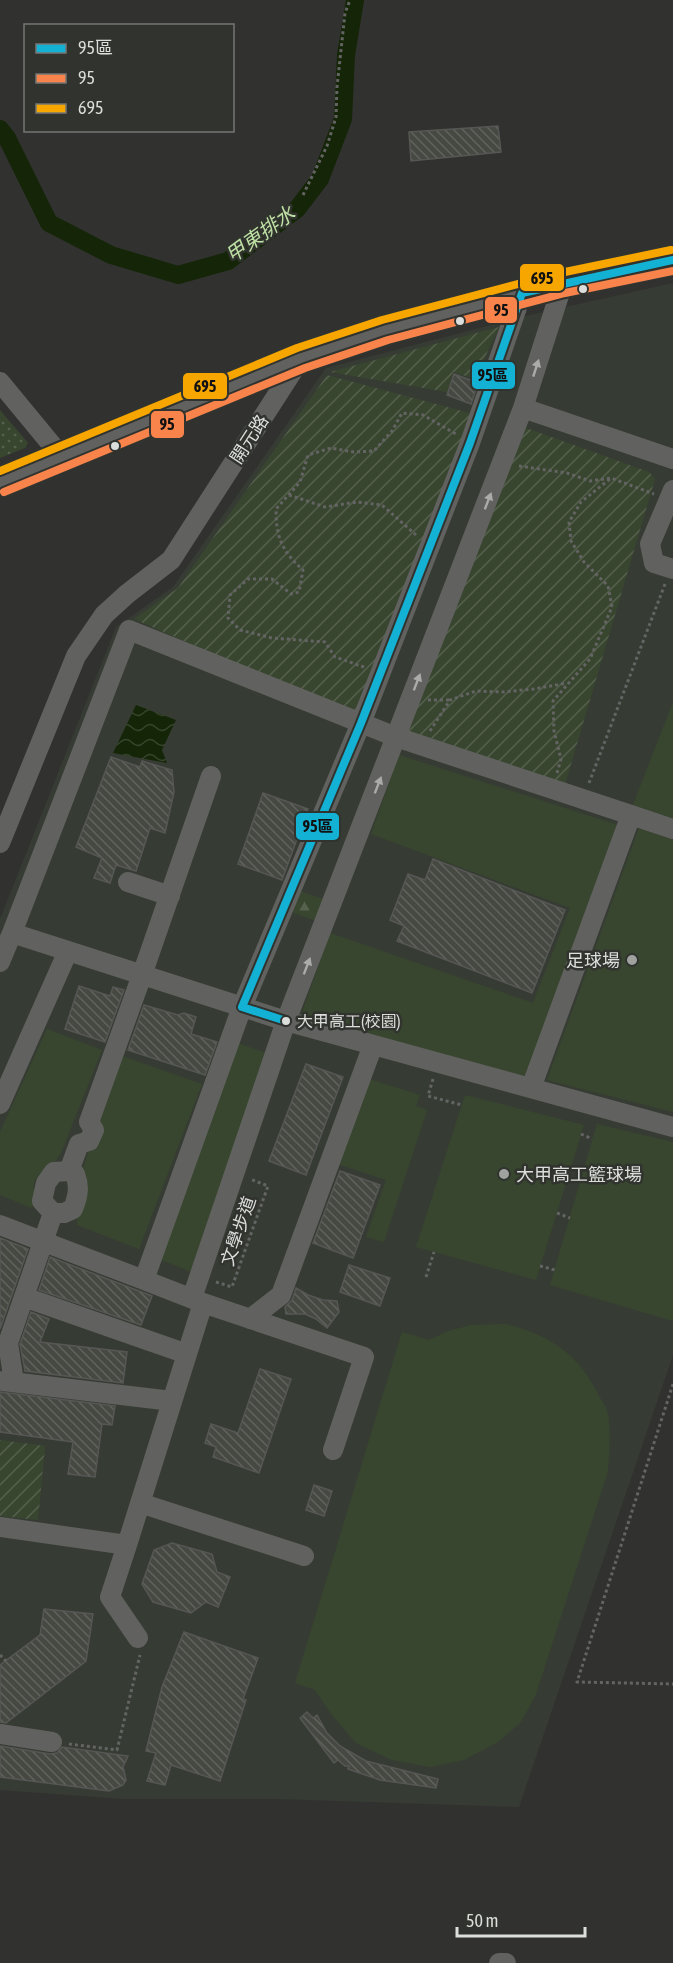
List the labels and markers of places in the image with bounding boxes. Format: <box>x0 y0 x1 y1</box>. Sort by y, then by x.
unlabelled marker <box>577 283 589 295</box>
unlabelled marker <box>454 315 466 327</box>
unlabelled marker <box>109 440 121 452</box>
place label: 足球場 <box>566 950 620 971</box>
marker: 足球場 <box>625 953 639 967</box>
place label: 大甲高工(校園) <box>297 1012 401 1031</box>
marker: 大甲高工(校園) <box>280 1015 292 1027</box>
place label: 大甲高工籃球場 <box>516 1164 642 1185</box>
marker: 大甲高工籃球場 <box>497 1167 511 1181</box>

